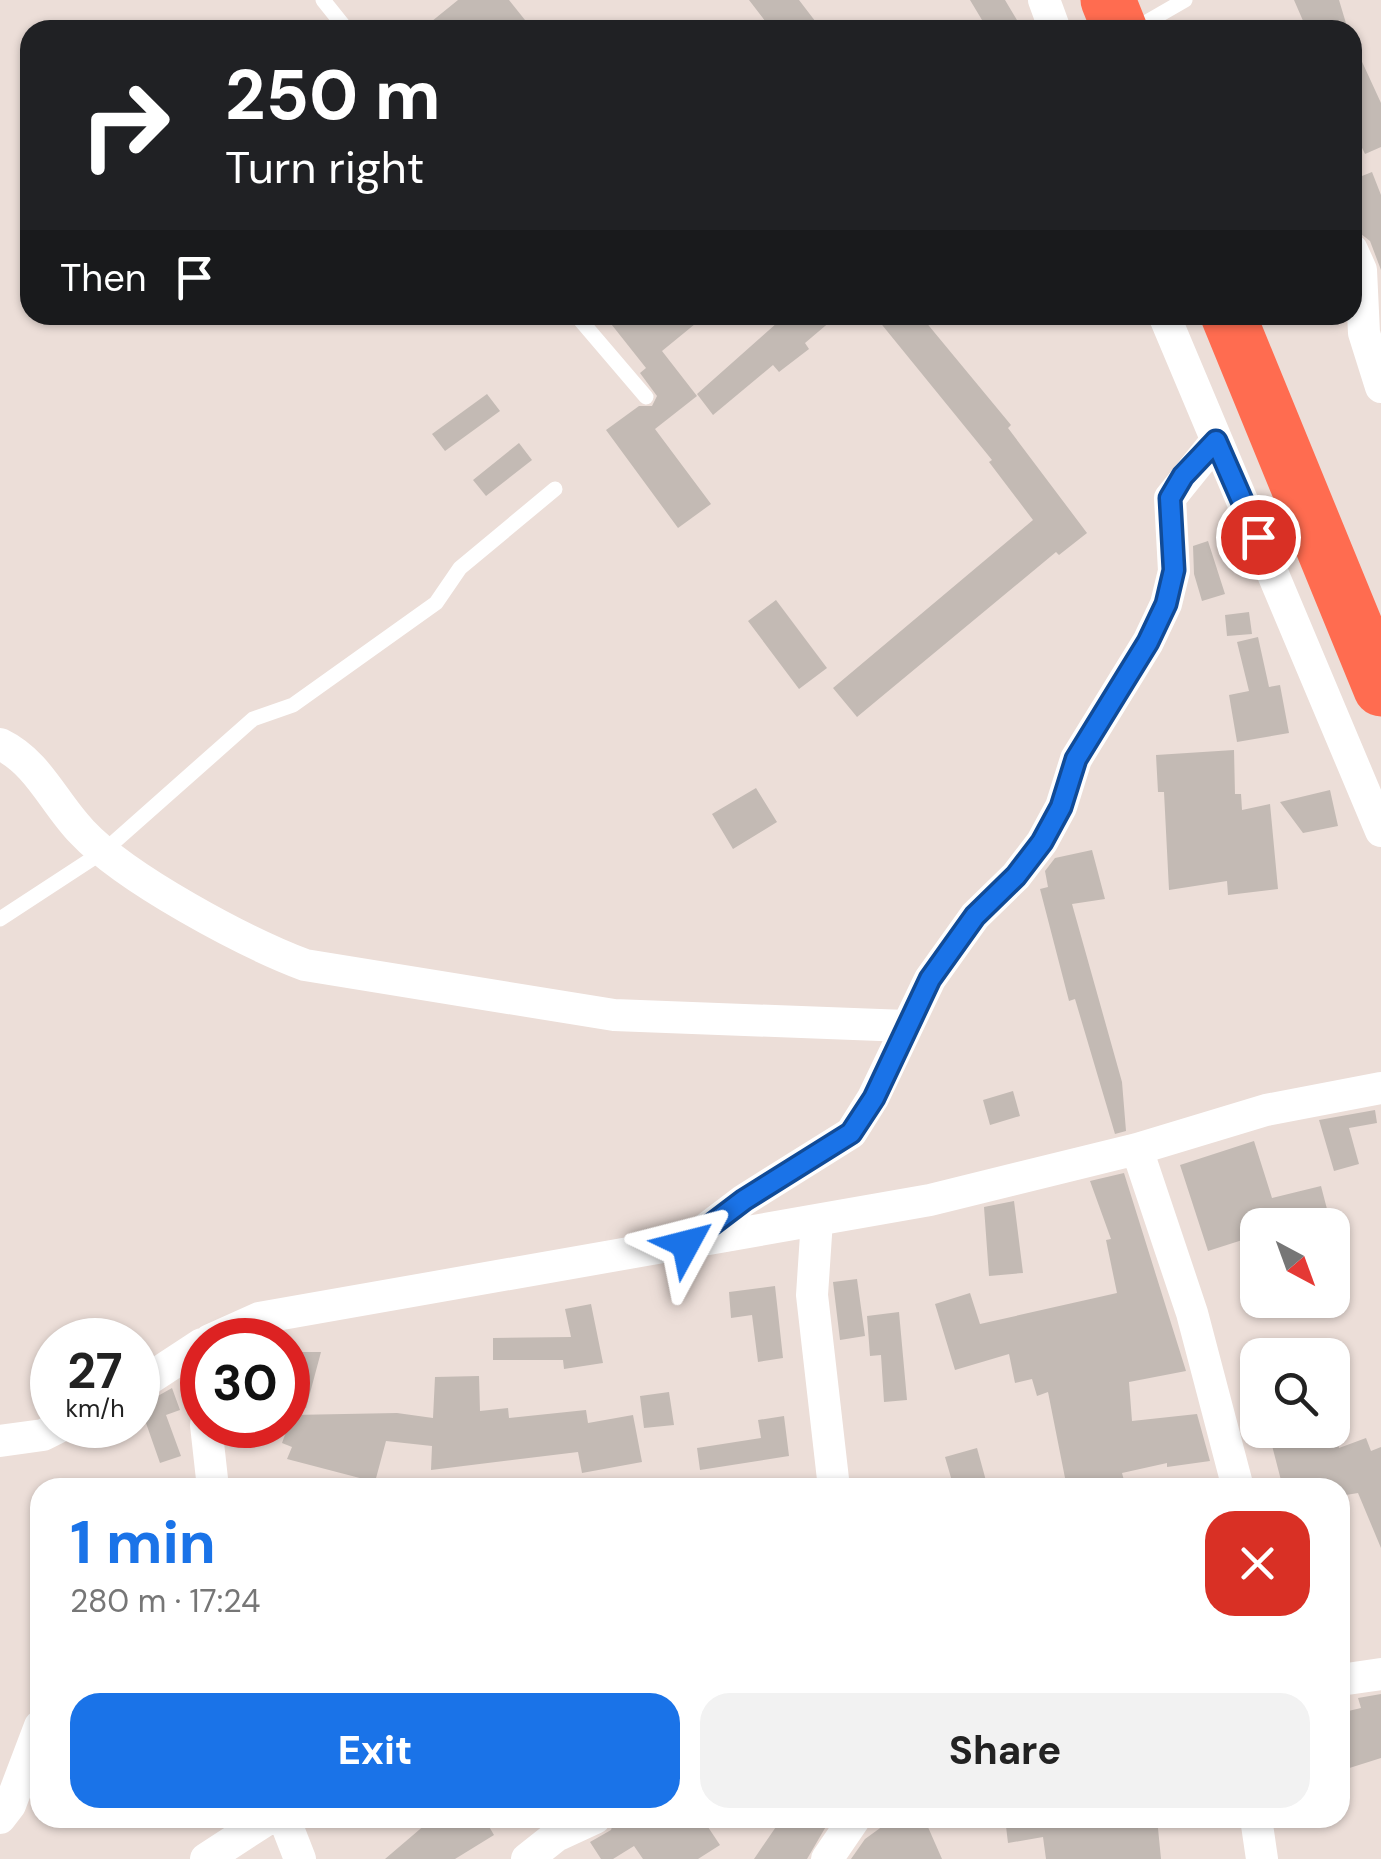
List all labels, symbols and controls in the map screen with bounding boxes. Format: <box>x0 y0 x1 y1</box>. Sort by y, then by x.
text: 250 m <box>225 50 441 141</box>
icon: right <box>60 60 190 190</box>
text: Turn right <box>225 138 424 197</box>
icon: arrive <box>167 250 222 305</box>
text: Then <box>60 253 147 303</box>
pin <box>1216 495 1301 580</box>
icon: arrive <box>1231 510 1286 565</box>
position arrow <box>634 1192 738 1296</box>
north arrow <box>1240 1208 1350 1318</box>
map controls <box>1240 1208 1350 1448</box>
speed limit sign: 30 <box>180 1318 310 1448</box>
text: 27 <box>67 1338 123 1404</box>
button: search <box>1240 1338 1350 1448</box>
text: km/h <box>65 1392 125 1425</box>
text: 1 min <box>70 1503 216 1582</box>
button: close <box>1205 1511 1310 1616</box>
text: 280 m · 17:24 <box>70 1580 260 1622</box>
button: Exit <box>70 1693 680 1808</box>
button: Share <box>700 1693 1310 1808</box>

